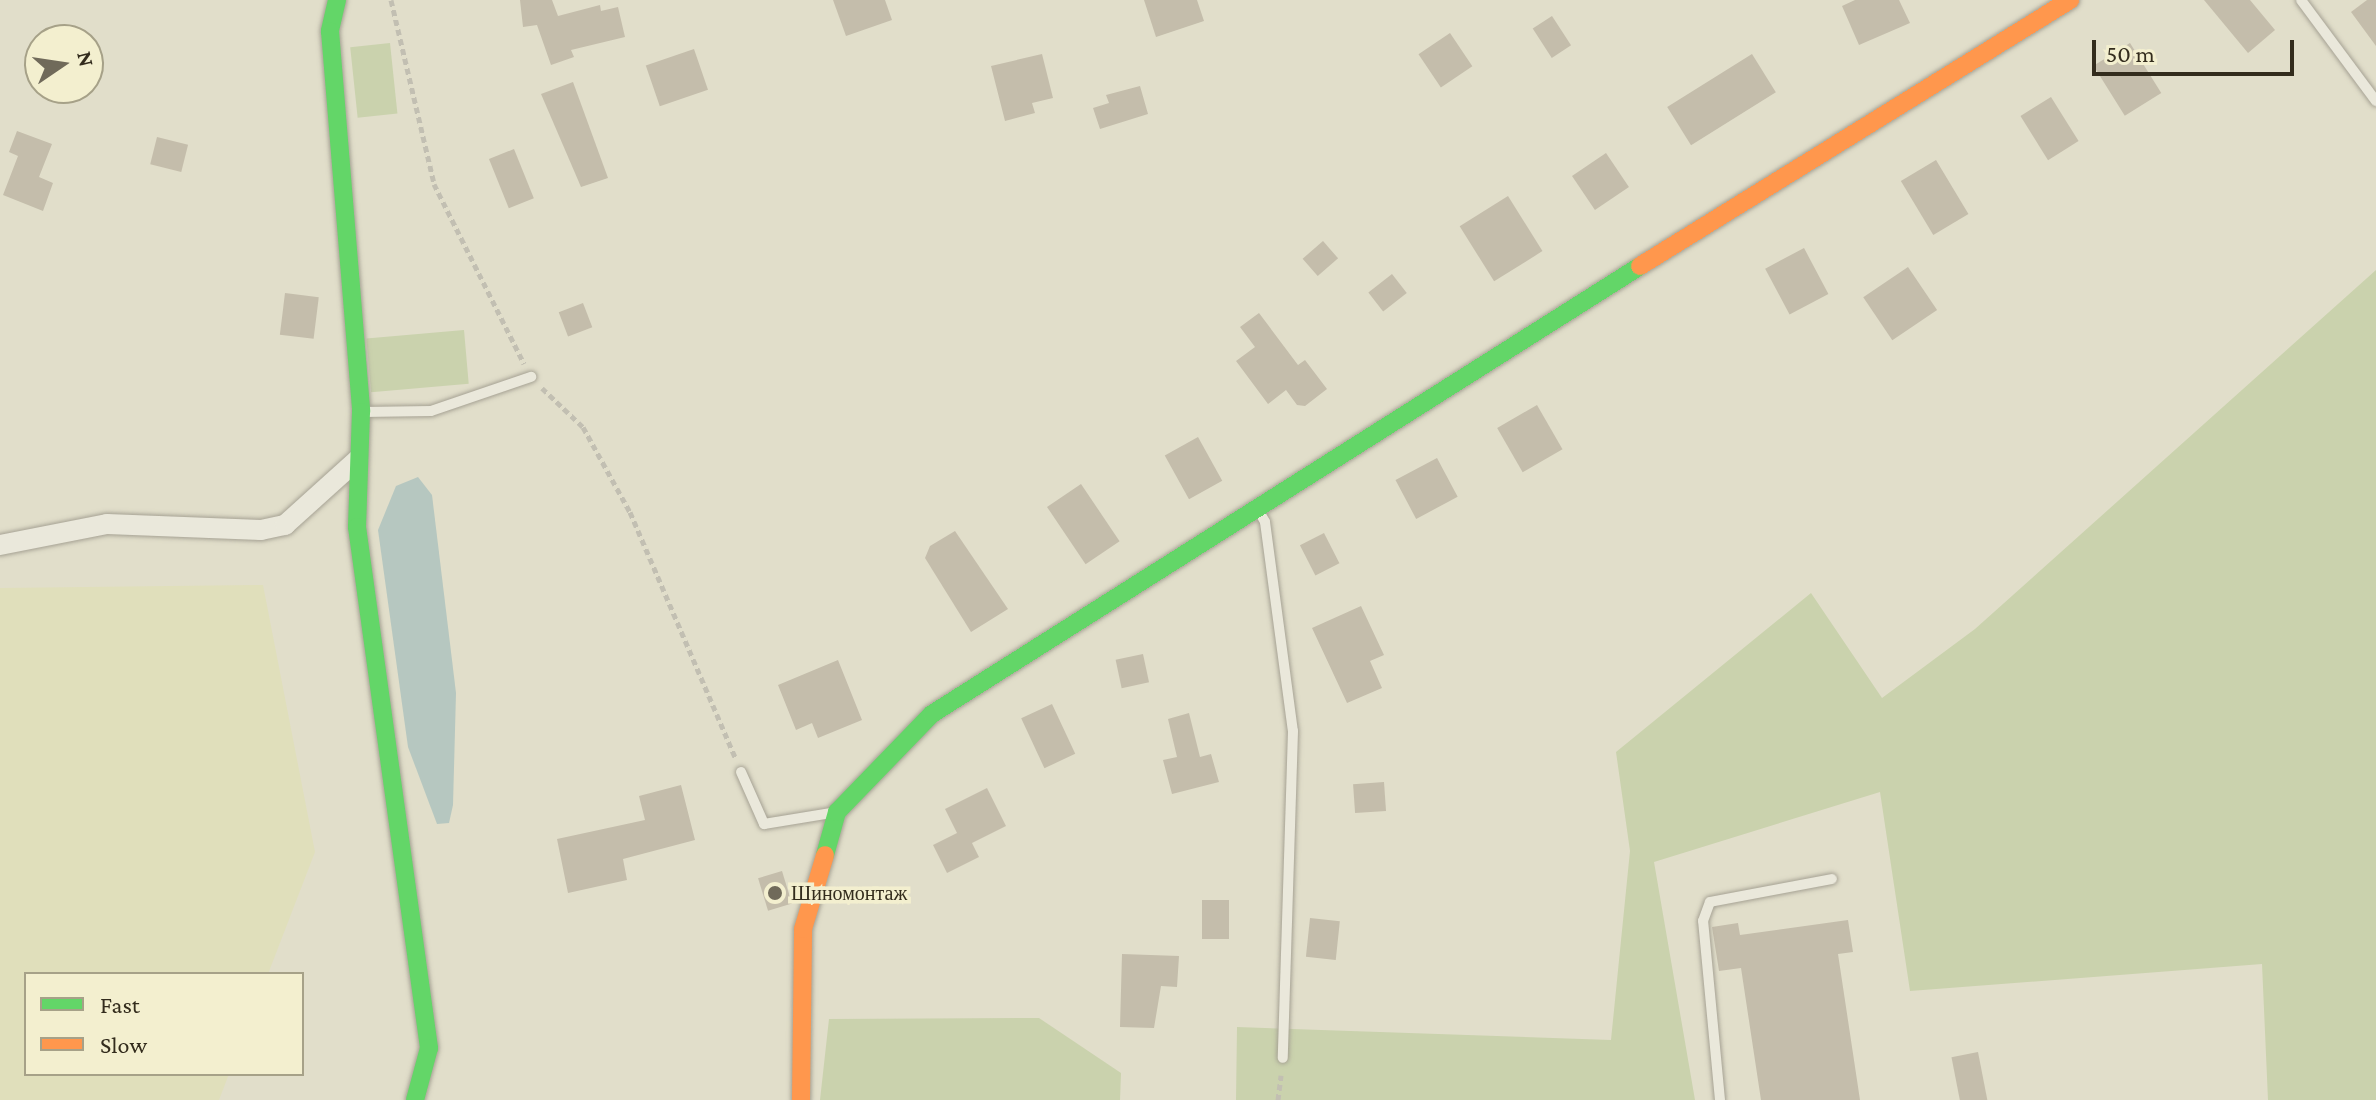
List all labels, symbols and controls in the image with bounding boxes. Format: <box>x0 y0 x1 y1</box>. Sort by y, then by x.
north arrow <box>24 24 104 104</box>
scale bar <box>2096 24 2298 74</box>
text: 50 m <box>2106 40 2155 67</box>
text: N <box>72 49 100 69</box>
place label: Шиномонтаж <box>791 881 907 905</box>
marker: Шиномонтаж <box>766 884 784 902</box>
legend <box>24 972 304 1076</box>
text: Fast <box>100 991 140 1018</box>
text: Slow <box>100 1031 147 1058</box>

